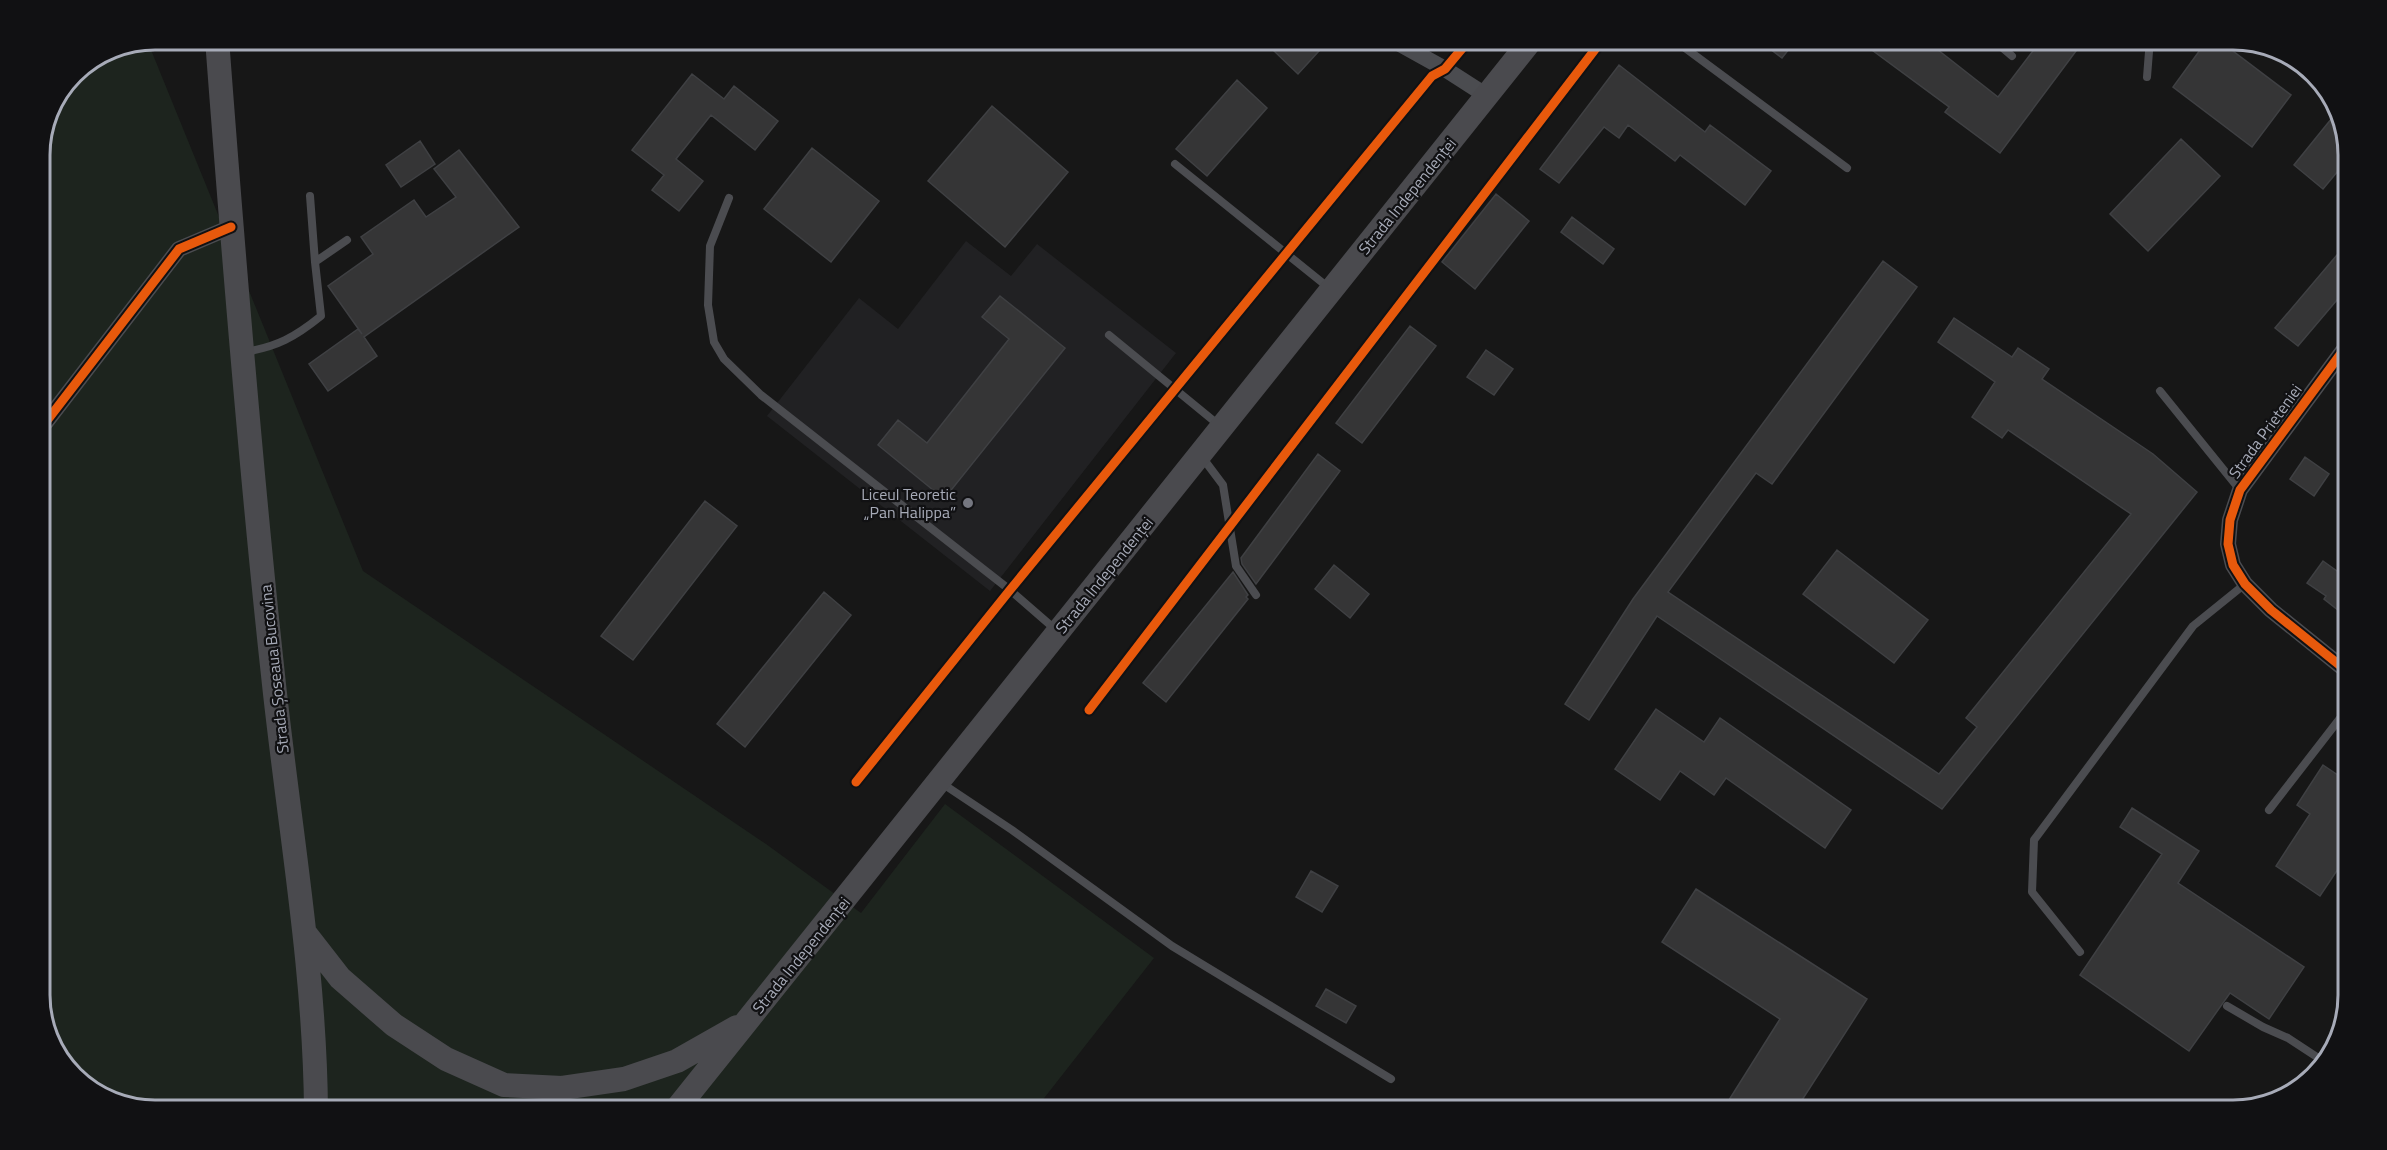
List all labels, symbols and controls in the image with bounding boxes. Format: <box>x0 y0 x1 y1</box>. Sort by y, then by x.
street label: Strada Independenței <box>1352 132 1462 260</box>
street label: Strada Prieteniei <box>2222 379 2308 483</box>
place label: Liceul Teoretic „Pan Halippa” <box>861 482 956 524</box>
marker: Liceul Teoretic „Pan Halippa” <box>961 496 975 510</box>
street label: Strada Independenței <box>1049 511 1159 639</box>
street label: Strada Șoseaua Bucovina <box>253 583 295 755</box>
street label: Strada Independenței <box>746 891 856 1019</box>

